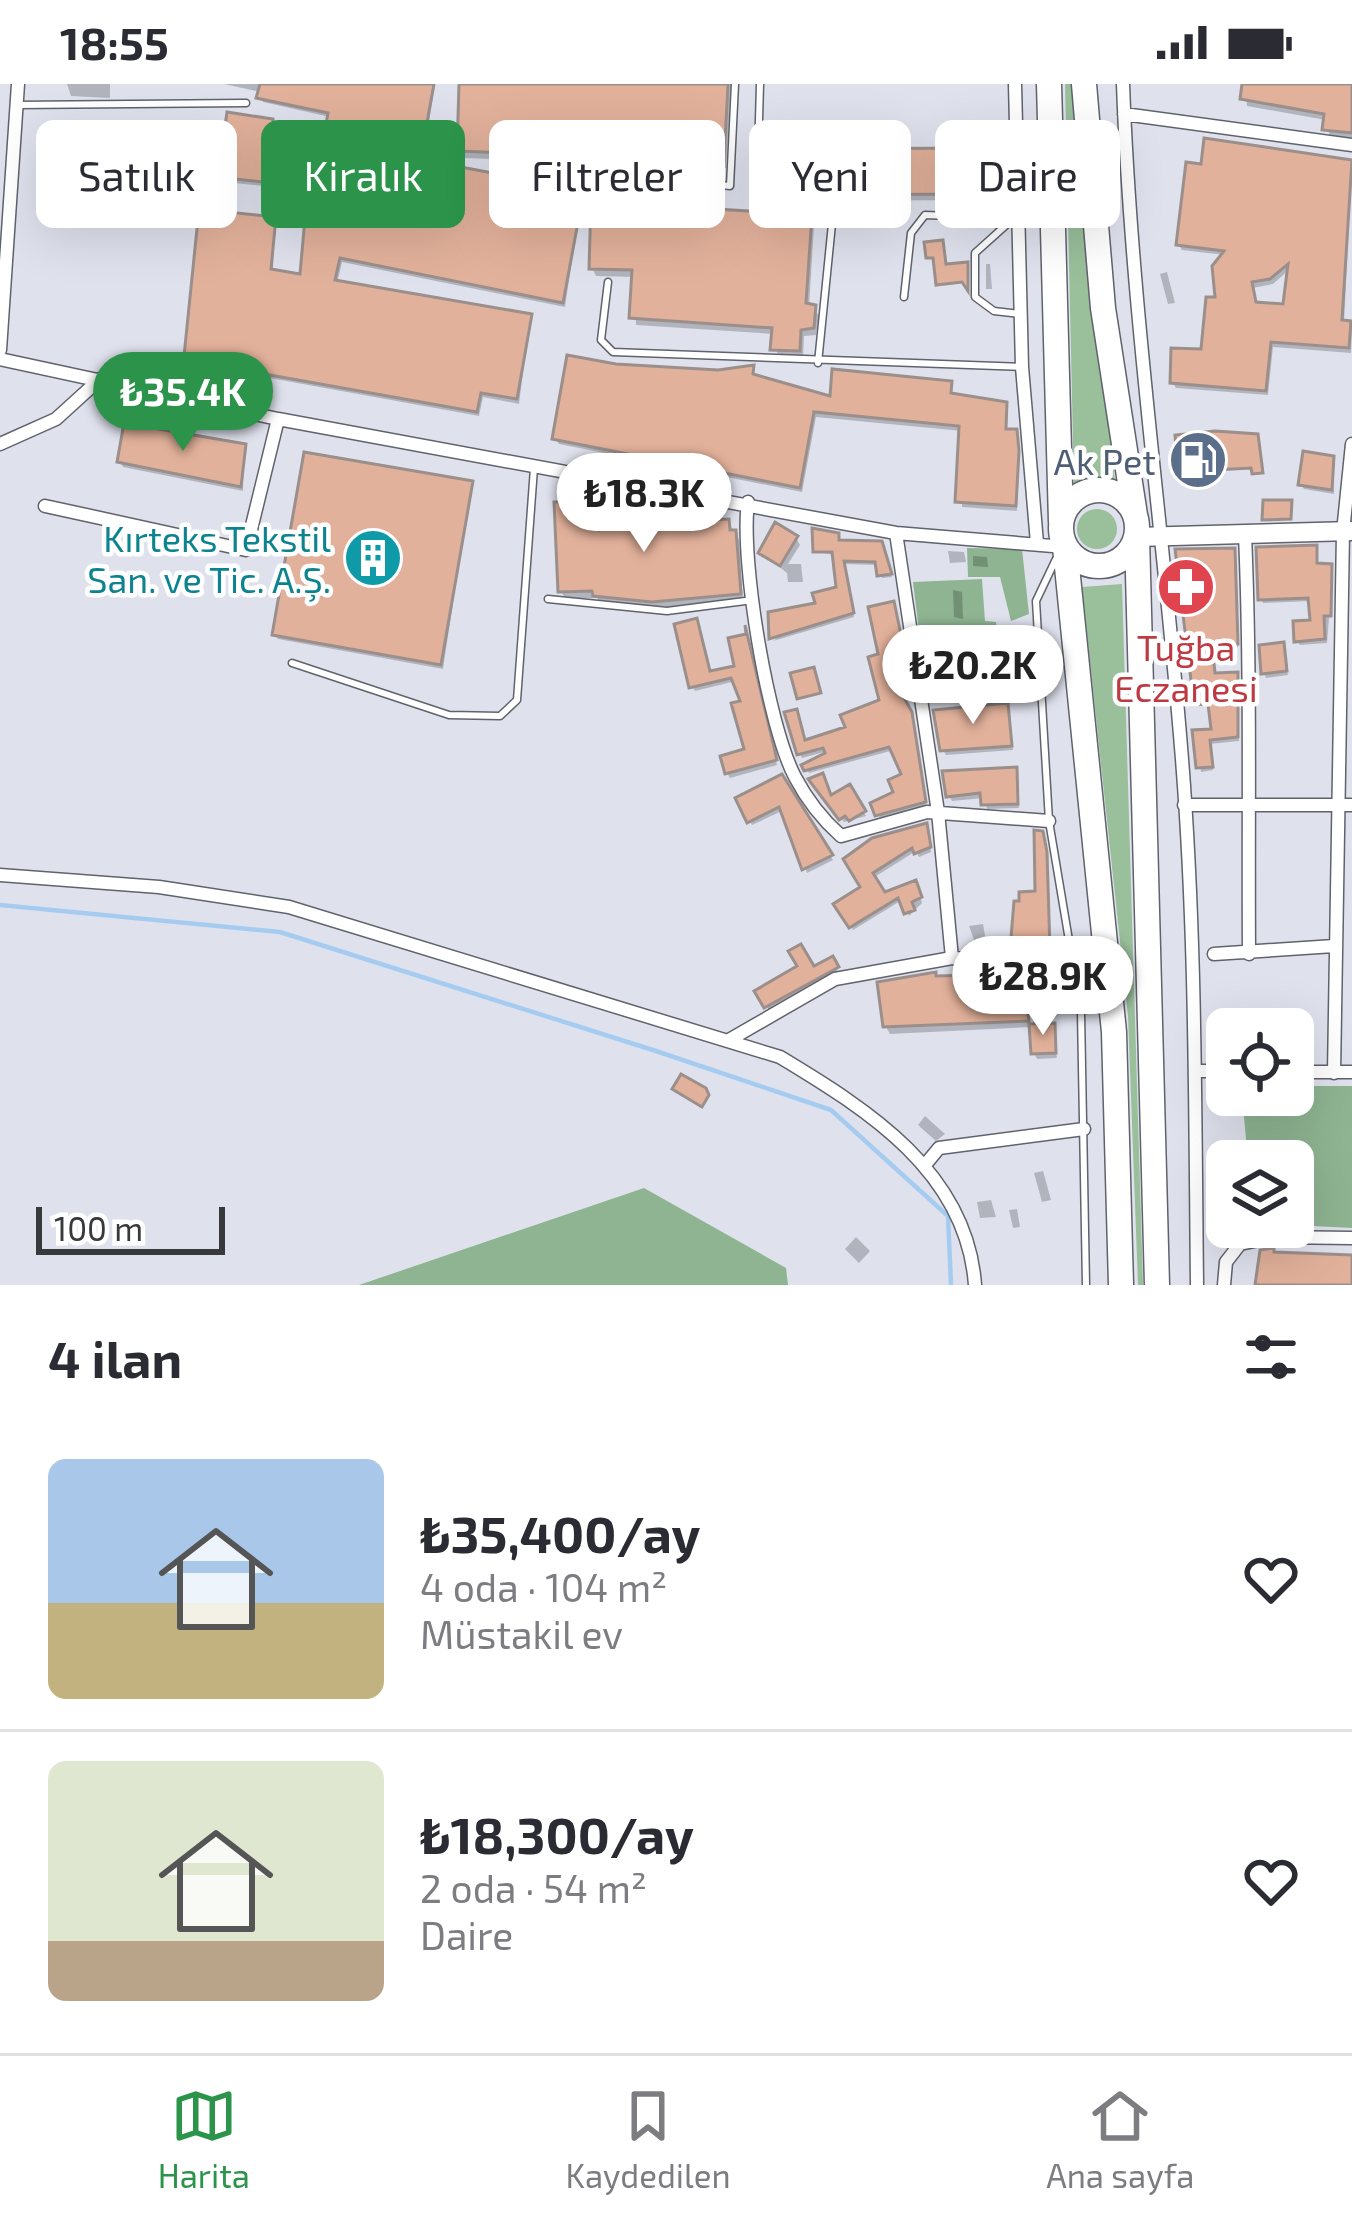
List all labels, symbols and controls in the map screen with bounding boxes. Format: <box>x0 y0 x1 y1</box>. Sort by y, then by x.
text: 18:55 <box>60 15 169 69</box>
chip: Satılık <box>36 120 237 228</box>
chip: Kiralık <box>261 120 465 228</box>
chip: Filtreler <box>489 120 725 228</box>
chip: Yeni <box>749 120 911 228</box>
chip: Daire <box>935 120 1120 228</box>
pin: ₺35.4K <box>85 352 281 454</box>
text: ₺35.4K <box>120 367 246 414</box>
fuel station icon: Ak Pet <box>1167 429 1229 491</box>
place label: Ak Pet <box>1054 439 1156 482</box>
pin: ₺18.3K <box>546 453 742 555</box>
text: ₺18.3K <box>584 468 704 515</box>
place label: Kırteks Tekstil San. ve Tic. A.Ş. <box>87 516 331 602</box>
building icon: Kırteks Tekstil San. ve Tic. A.Ş. <box>342 527 404 589</box>
pharmacy icon: Tuğba Eczanesi <box>1155 556 1217 618</box>
pin: ₺20.2K <box>875 625 1071 727</box>
place label: Tuğba Eczanesi <box>1114 625 1258 709</box>
text: ₺20.2K <box>909 640 1037 687</box>
pin: ₺28.9K <box>945 936 1141 1038</box>
text: ₺28.9K <box>979 951 1107 998</box>
map controls <box>1206 1008 1314 1248</box>
button: locate <box>1206 1008 1314 1116</box>
button: layers <box>1206 1140 1314 1248</box>
scale bar <box>36 1201 225 1254</box>
text: 100 m <box>54 1208 143 1248</box>
icon: filters <box>1238 1324 1304 1390</box>
text: 4 ilan <box>48 1327 182 1388</box>
text: ₺35,400/ay <box>420 1502 700 1563</box>
icon: home <box>144 1507 288 1651</box>
icon: heart <box>1238 1546 1304 1612</box>
text: 4 oda · 104 m² <box>420 1563 667 1610</box>
text: Müstakil ev <box>420 1610 623 1657</box>
text: ₺18,300/ay <box>420 1803 694 1864</box>
icon: home <box>144 1809 288 1953</box>
icon: heart <box>1238 1848 1304 1914</box>
text: 2 oda · 54 m² <box>420 1864 647 1911</box>
text: Daire <box>420 1911 513 1958</box>
tab: Harita <box>158 2083 250 2195</box>
tab: Kaydedilen <box>565 2083 731 2195</box>
tab: Ana sayfa <box>1046 2083 1194 2195</box>

